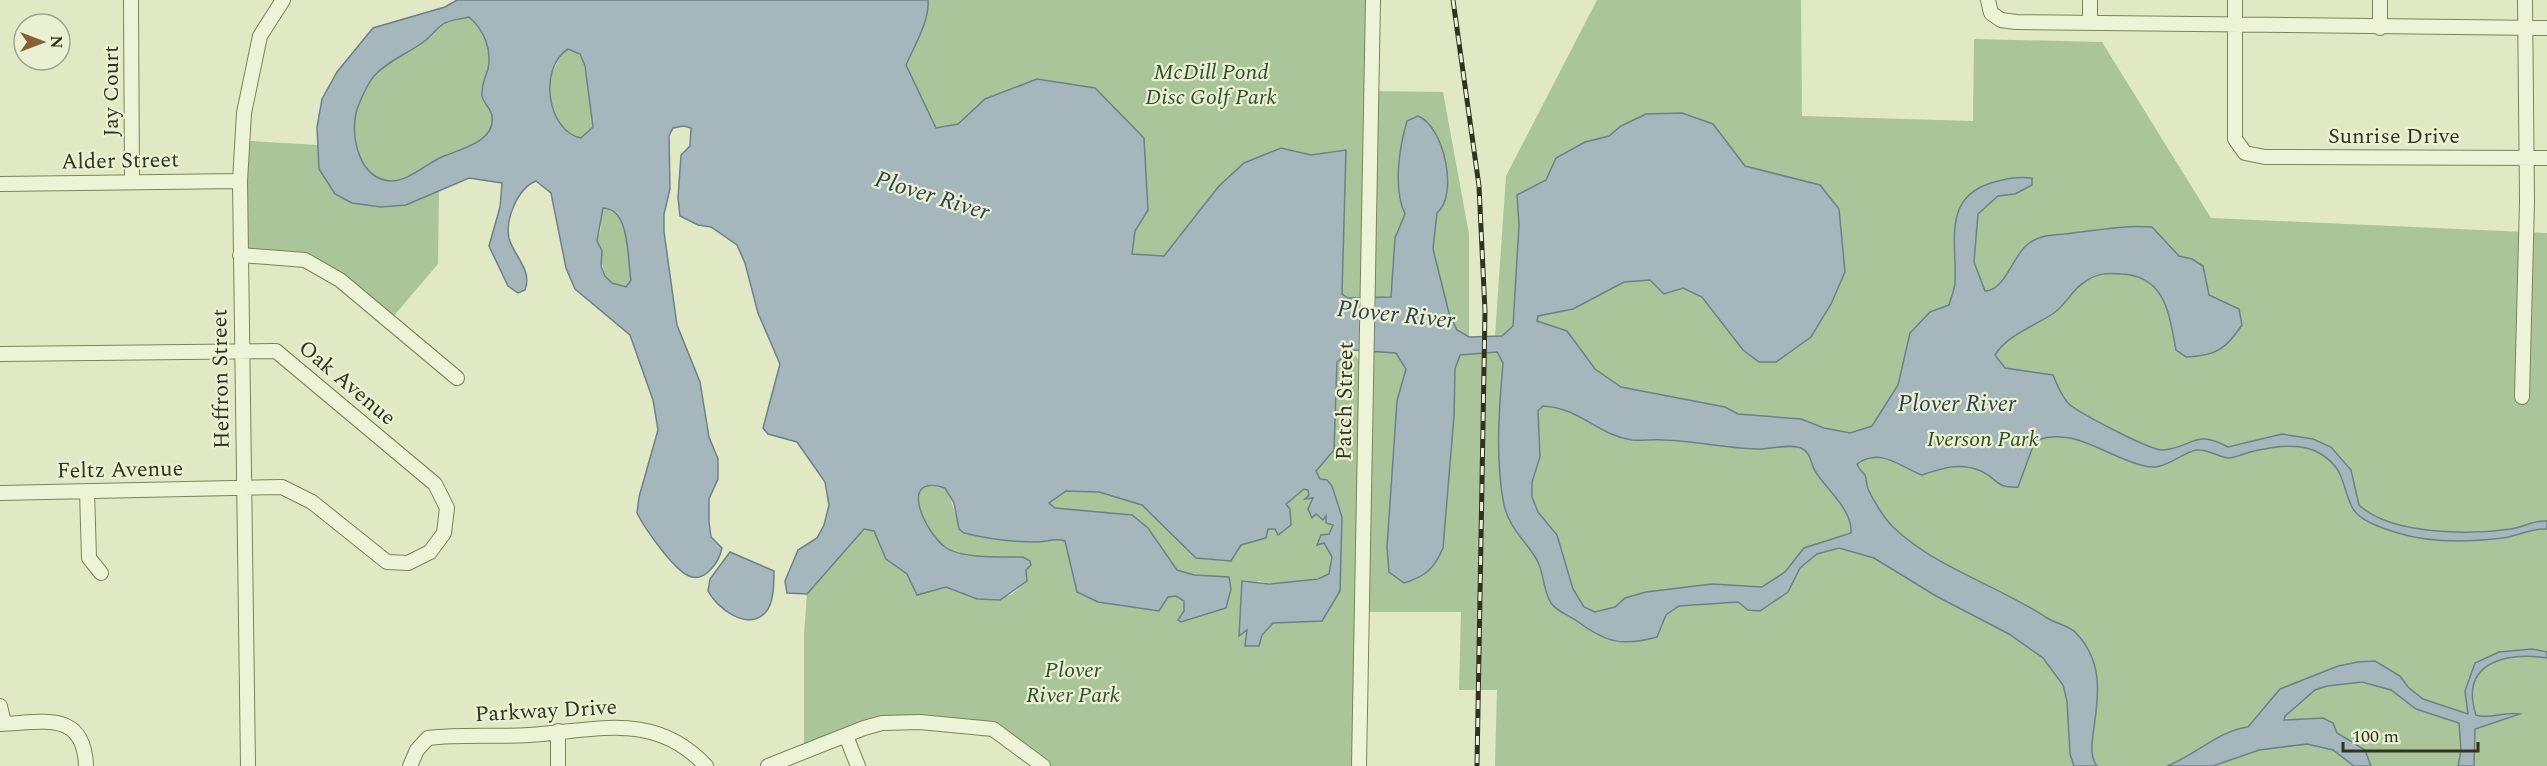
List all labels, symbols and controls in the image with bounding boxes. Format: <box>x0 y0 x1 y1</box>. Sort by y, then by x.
north arrow <box>12 12 72 72</box>
text: N <box>44 35 68 49</box>
street label: Jay Court <box>95 45 128 137</box>
park label: McDill Pond Disc Golf Park <box>1145 56 1277 114</box>
street label: Sunrise Drive <box>2328 120 2460 153</box>
street label: Alder Street <box>61 143 179 179</box>
water label: Plover River <box>870 161 995 231</box>
water label: Plover River <box>1335 291 1458 339</box>
street label: Heffron Street <box>203 308 239 449</box>
street label: Oak Avenue <box>291 332 403 434</box>
street label: Patch Street <box>1327 341 1363 461</box>
water label: Plover River <box>1898 386 2017 422</box>
park label: Iverson Park <box>1927 423 2039 456</box>
street label: Feltz Avenue <box>56 452 184 488</box>
park label: Plover River Park <box>1026 654 1120 712</box>
street label: Parkway Drive <box>474 691 618 731</box>
scale bar <box>2343 715 2478 753</box>
text: 100 m <box>2352 723 2399 750</box>

